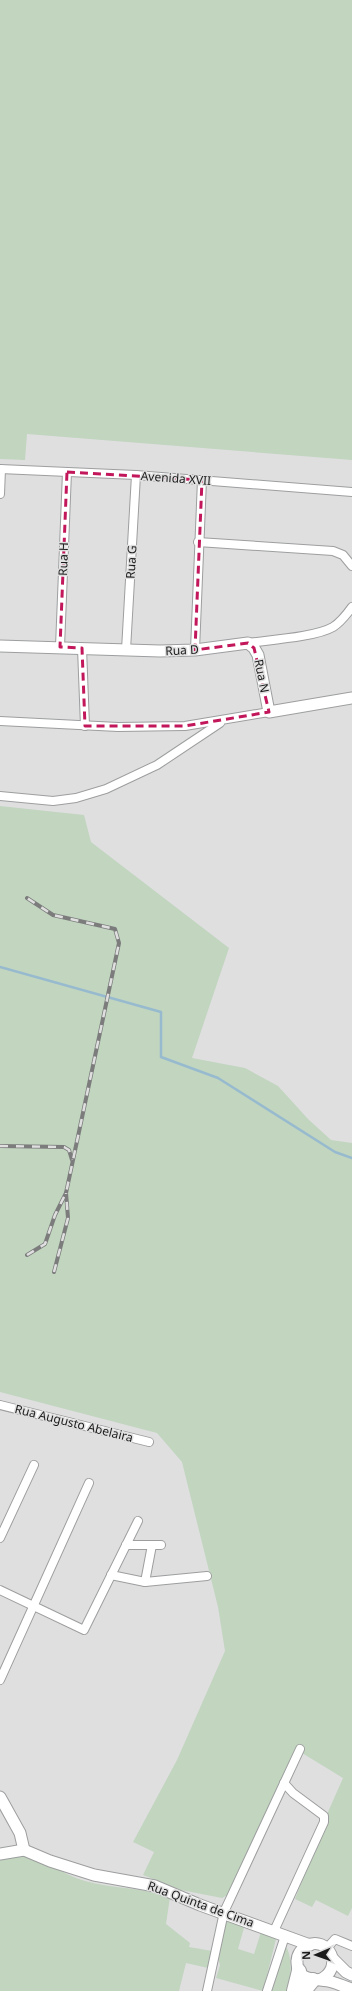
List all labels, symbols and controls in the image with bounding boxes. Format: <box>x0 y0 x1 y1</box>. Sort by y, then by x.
street label: Avenida XVII <box>140 467 212 489</box>
street label: Rua H <box>54 542 72 576</box>
street label: Rua G <box>122 545 140 579</box>
street label: Rua D <box>165 641 199 659</box>
street label: Rua N <box>250 658 274 694</box>
street label: Rua Augusto Abelaira <box>13 1400 135 1446</box>
street label: Rua Quinta de Cima <box>145 1877 257 1931</box>
north arrow <box>296 1935 336 1975</box>
text: N <box>298 1951 313 1960</box>

